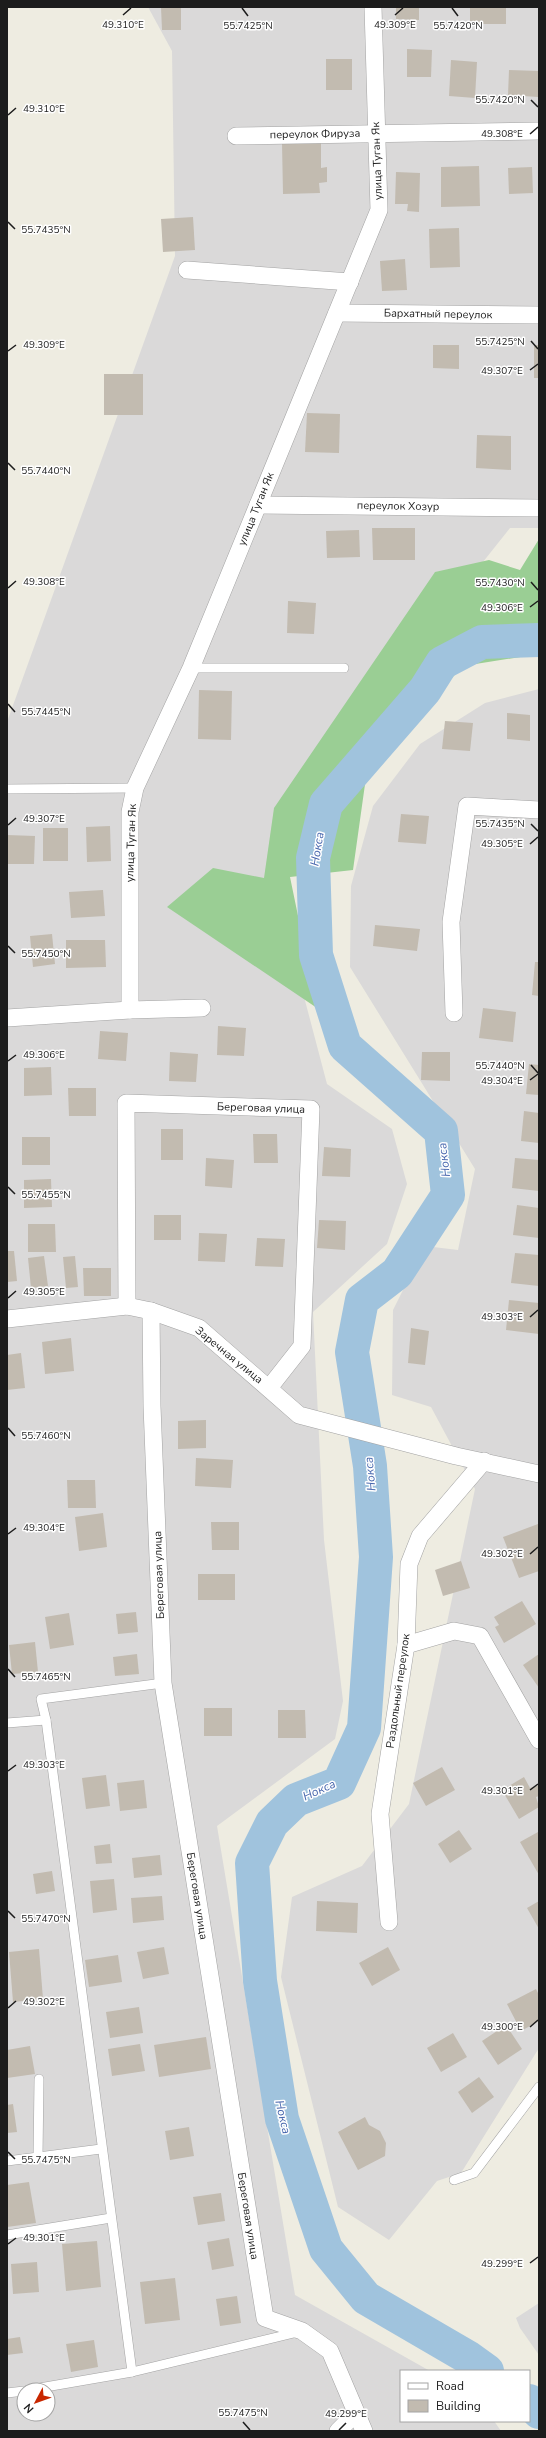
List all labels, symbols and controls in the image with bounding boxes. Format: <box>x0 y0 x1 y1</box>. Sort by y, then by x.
text: 49.310°E <box>102 18 144 32</box>
text: 49.309°E <box>374 18 416 32</box>
text: 55.7425°N <box>223 19 273 33</box>
text: 55.7420°N <box>433 19 483 33</box>
text: 55.7420°N <box>475 93 525 107</box>
text: 49.310°E <box>23 102 65 116</box>
street label: улица Туган Як <box>368 121 386 200</box>
street label: переулок Фируза <box>270 126 361 142</box>
text: 49.308°E <box>481 127 523 141</box>
text: 55.7435°N <box>21 223 71 237</box>
street label: Бархатный переулок <box>384 306 493 322</box>
text: 55.7425°N <box>475 335 525 349</box>
text: 49.309°E <box>23 338 65 352</box>
text: 49.307°E <box>481 364 523 378</box>
text: 55.7440°N <box>21 464 71 478</box>
street label: улица Туган Як <box>234 470 278 548</box>
street label: переулок Хозур <box>357 498 439 514</box>
text: 49.308°E <box>23 575 65 589</box>
text: 55.7430°N <box>475 576 525 590</box>
text: 49.306°E <box>481 601 523 615</box>
text: 55.7445°N <box>21 705 71 719</box>
street label: улица Туган Як <box>122 803 140 882</box>
text: 49.307°E <box>23 812 65 826</box>
text: 55.7435°N <box>475 817 525 831</box>
water label: Нокса <box>306 831 328 867</box>
text: 49.305°E <box>481 837 523 851</box>
text: 55.7450°N <box>21 947 71 961</box>
text: 49.306°E <box>23 1048 65 1062</box>
text: 55.7440°N <box>475 1059 525 1073</box>
text: 49.304°E <box>481 1074 523 1088</box>
street label: Береговая улица <box>217 1099 305 1117</box>
water label: Нокса <box>434 1142 454 1178</box>
text: 55.7455°N <box>21 1188 71 1202</box>
text: 49.305°E <box>23 1285 65 1299</box>
text: 49.303°E <box>481 1310 523 1324</box>
street label: Заречная улица <box>192 1323 266 1387</box>
text: 55.7460°N <box>21 1429 71 1443</box>
water label: Нокса <box>361 1456 379 1492</box>
text: 49.304°E <box>23 1521 65 1535</box>
street label: Береговая улица <box>150 1531 168 1619</box>
text: 49.302°E <box>481 1547 523 1561</box>
street label: Раздольный переулок <box>383 1633 413 1749</box>
text: 55.7465°N <box>21 1670 71 1684</box>
text: 49.303°E <box>23 1758 65 1772</box>
water label: Нокса <box>300 1776 338 1804</box>
text: 49.301°E <box>481 1784 523 1798</box>
street label: Береговая улица <box>183 1851 211 1941</box>
text: 55.7470°N <box>21 1912 71 1926</box>
text: 49.302°E <box>23 1995 65 2009</box>
text: 49.300°E <box>481 2020 523 2034</box>
water label: Нокса <box>271 2098 295 2136</box>
text: 55.7475°N <box>21 2153 71 2167</box>
street label: Береговая улица <box>234 2171 262 2261</box>
text: 49.301°E <box>23 2231 65 2245</box>
text: 49.299°E <box>481 2257 523 2271</box>
legend <box>400 2370 530 2422</box>
text: Road <box>436 2378 464 2394</box>
north arrow <box>16 2382 56 2422</box>
text: Building <box>436 2398 481 2414</box>
text: N <box>20 2400 37 2416</box>
text: 55.7475°N <box>218 2406 268 2420</box>
text: 49.299°E <box>325 2407 367 2421</box>

